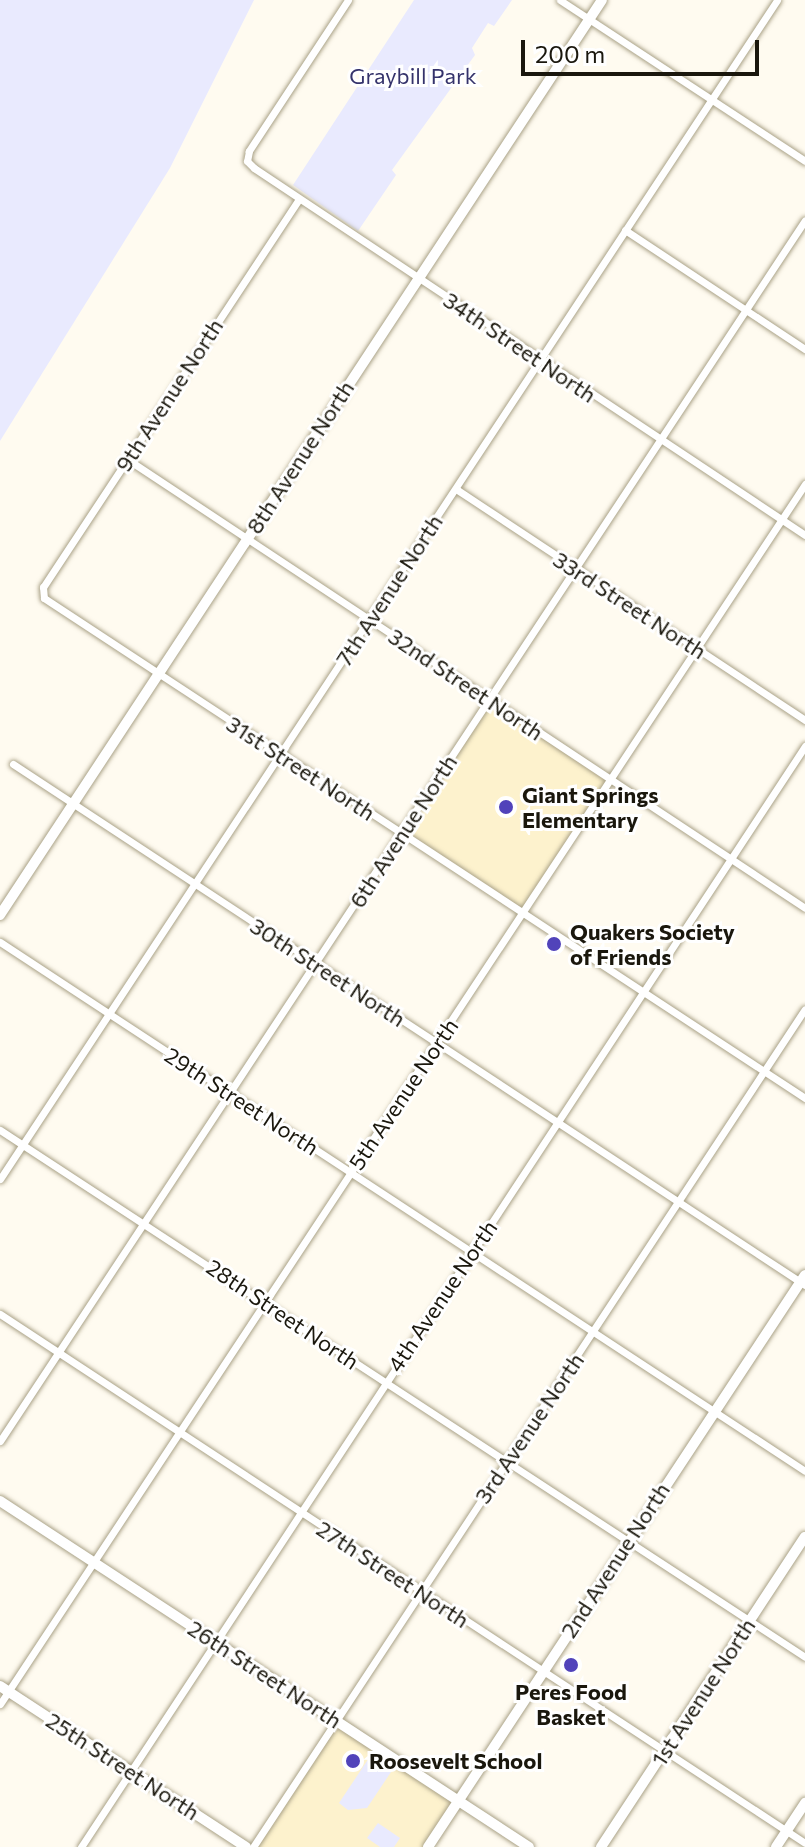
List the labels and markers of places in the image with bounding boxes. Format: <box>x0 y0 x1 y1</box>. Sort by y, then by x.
place label: Giant Springs Elementary <box>522 781 658 832</box>
marker: Giant Springs Elementary <box>497 798 515 816</box>
place label: Quakers Society of Friends <box>570 918 735 970</box>
marker: Quakers Society of Friends <box>545 935 563 953</box>
marker: Peres Food Basket <box>562 1656 580 1674</box>
place label: Peres Food Basket <box>515 1678 627 1730</box>
place label: Roosevelt School <box>369 1748 542 1774</box>
marker: Roosevelt School <box>344 1752 362 1770</box>

